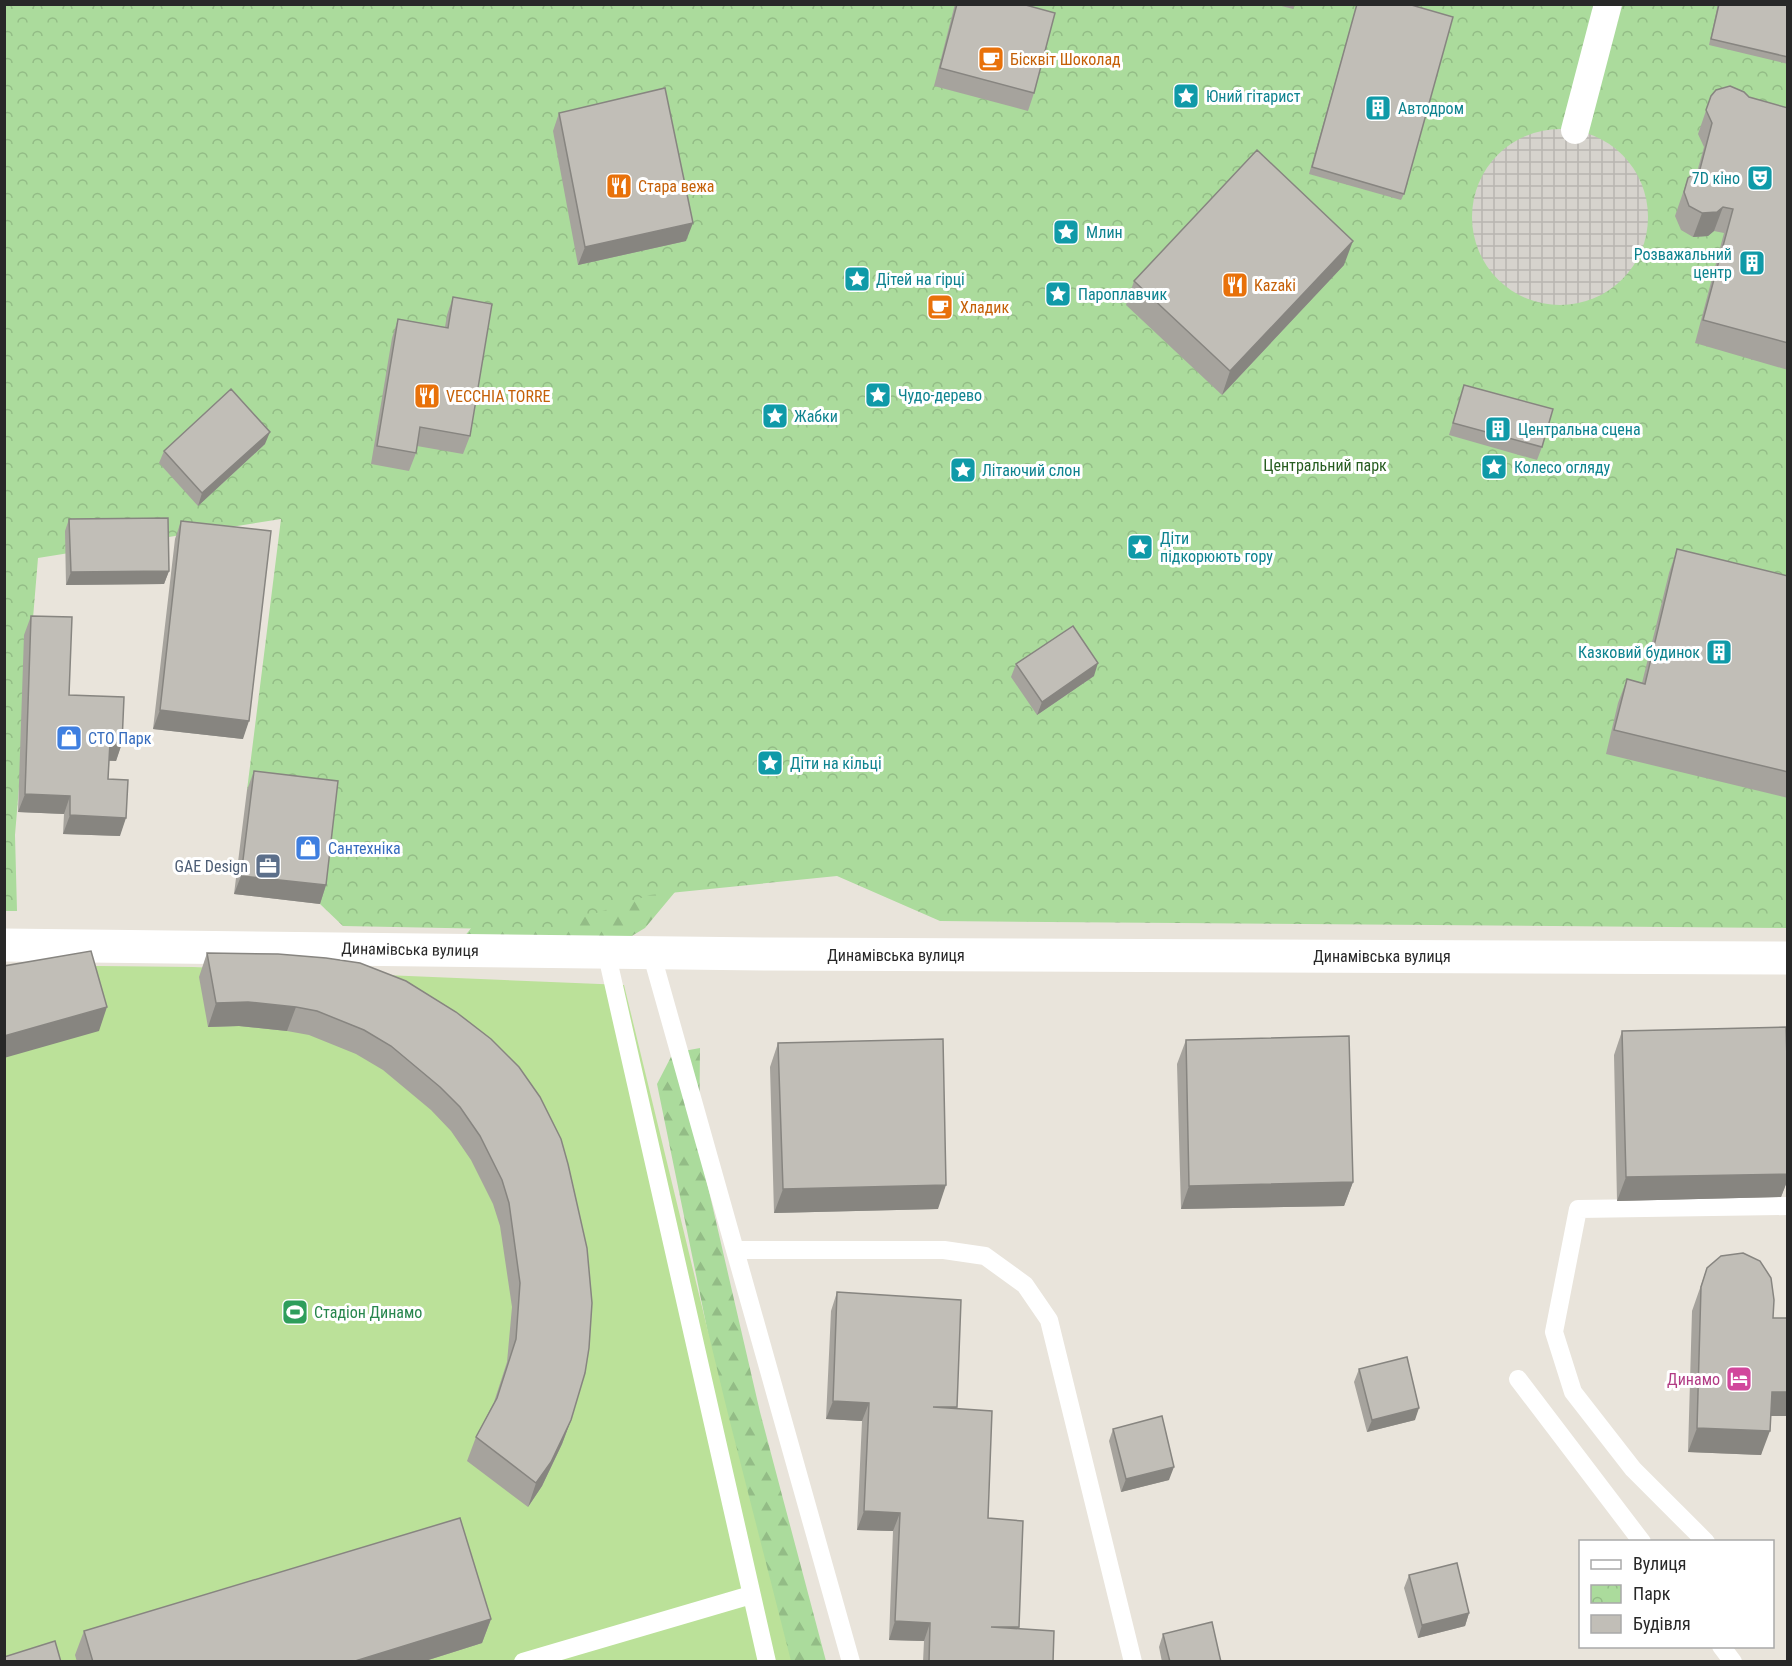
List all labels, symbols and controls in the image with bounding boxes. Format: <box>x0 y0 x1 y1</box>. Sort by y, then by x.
cafe icon: Бісквіт Шоколад <box>976 44 1006 74</box>
place label: Бісквіт Шоколад <box>1010 50 1121 69</box>
place icon: Юний гітарист <box>1171 81 1201 111</box>
place label: Юний гітарист <box>1206 87 1301 106</box>
building icon: Автодром <box>1363 93 1393 123</box>
place label: Автодром <box>1398 99 1464 118</box>
theatre icon: 7D кіно <box>1745 163 1775 193</box>
place label: 7D кіно <box>1692 169 1740 188</box>
restaurant icon: Стара вежа <box>604 171 634 201</box>
place label: Стара вежа <box>638 177 714 196</box>
place icon: Млин <box>1051 217 1081 247</box>
place label: Млин <box>1086 223 1123 242</box>
place label: Розважальний центр <box>1634 245 1732 282</box>
building icon: Розважальний центр <box>1737 248 1767 278</box>
place icon: Дітей на гірці <box>842 264 872 294</box>
place label: Дітей на гірці <box>876 270 965 289</box>
restaurant icon: Kazaki <box>1220 270 1250 300</box>
place label: Kazaki <box>1254 276 1296 295</box>
place icon: Пароплавчик <box>1043 279 1073 309</box>
place label: Пароплавчик <box>1078 285 1167 304</box>
cafe icon: Хладик <box>925 292 955 322</box>
place label: Хладик <box>960 298 1010 317</box>
place icon: Чудо-дерево <box>863 380 893 410</box>
restaurant icon: VECCHIA TORRE <box>412 381 442 411</box>
place label: Чудо-дерево <box>898 386 982 405</box>
place label: VECCHIA TORRE <box>446 387 550 406</box>
place icon: Жабки <box>760 401 790 431</box>
place label: Жабки <box>794 407 838 426</box>
building icon: Центральна сцена <box>1483 414 1513 444</box>
place label: Центральна сцена <box>1518 420 1641 439</box>
place icon: Колесо огляду <box>1479 452 1509 482</box>
place icon: Літаючий слон <box>948 455 978 485</box>
park label: Центральний парк <box>1263 456 1387 475</box>
place label: Колесо огляду <box>1514 458 1611 477</box>
place label: Літаючий слон <box>982 461 1081 480</box>
place label: Діти підкорюють гору <box>1160 529 1273 566</box>
place icon: Діти підкорюють гору <box>1125 532 1155 562</box>
building icon: Казковий будинок <box>1704 637 1734 667</box>
place label: Казковий будинок <box>1578 643 1700 662</box>
shop icon: СТО Парк <box>54 723 84 753</box>
place label: СТО Парк <box>88 729 152 748</box>
place icon: Діти на кільці <box>755 748 785 778</box>
place label: Діти на кільці <box>790 754 882 773</box>
shop icon: Сантехніка <box>293 833 323 863</box>
place label: Сантехніка <box>328 839 401 858</box>
office icon: GAE Design <box>253 851 283 881</box>
place label: GAE Design <box>174 857 248 876</box>
street label: Динамівська вулиця <box>341 939 479 960</box>
street label: Динамівська вулиця <box>827 946 965 965</box>
street label: Динамівська вулиця <box>1313 947 1451 966</box>
sports icon: Стадіон Динамо <box>280 1297 310 1327</box>
place label: Стадіон Динамо <box>314 1303 422 1322</box>
hotel icon: Динамо <box>1724 1364 1754 1394</box>
place label: Динамо <box>1667 1370 1720 1389</box>
legend <box>1579 1540 1774 1648</box>
text: Вулиця <box>1633 1553 1687 1574</box>
text: Парк <box>1633 1583 1671 1604</box>
text: Будівля <box>1633 1613 1691 1634</box>

